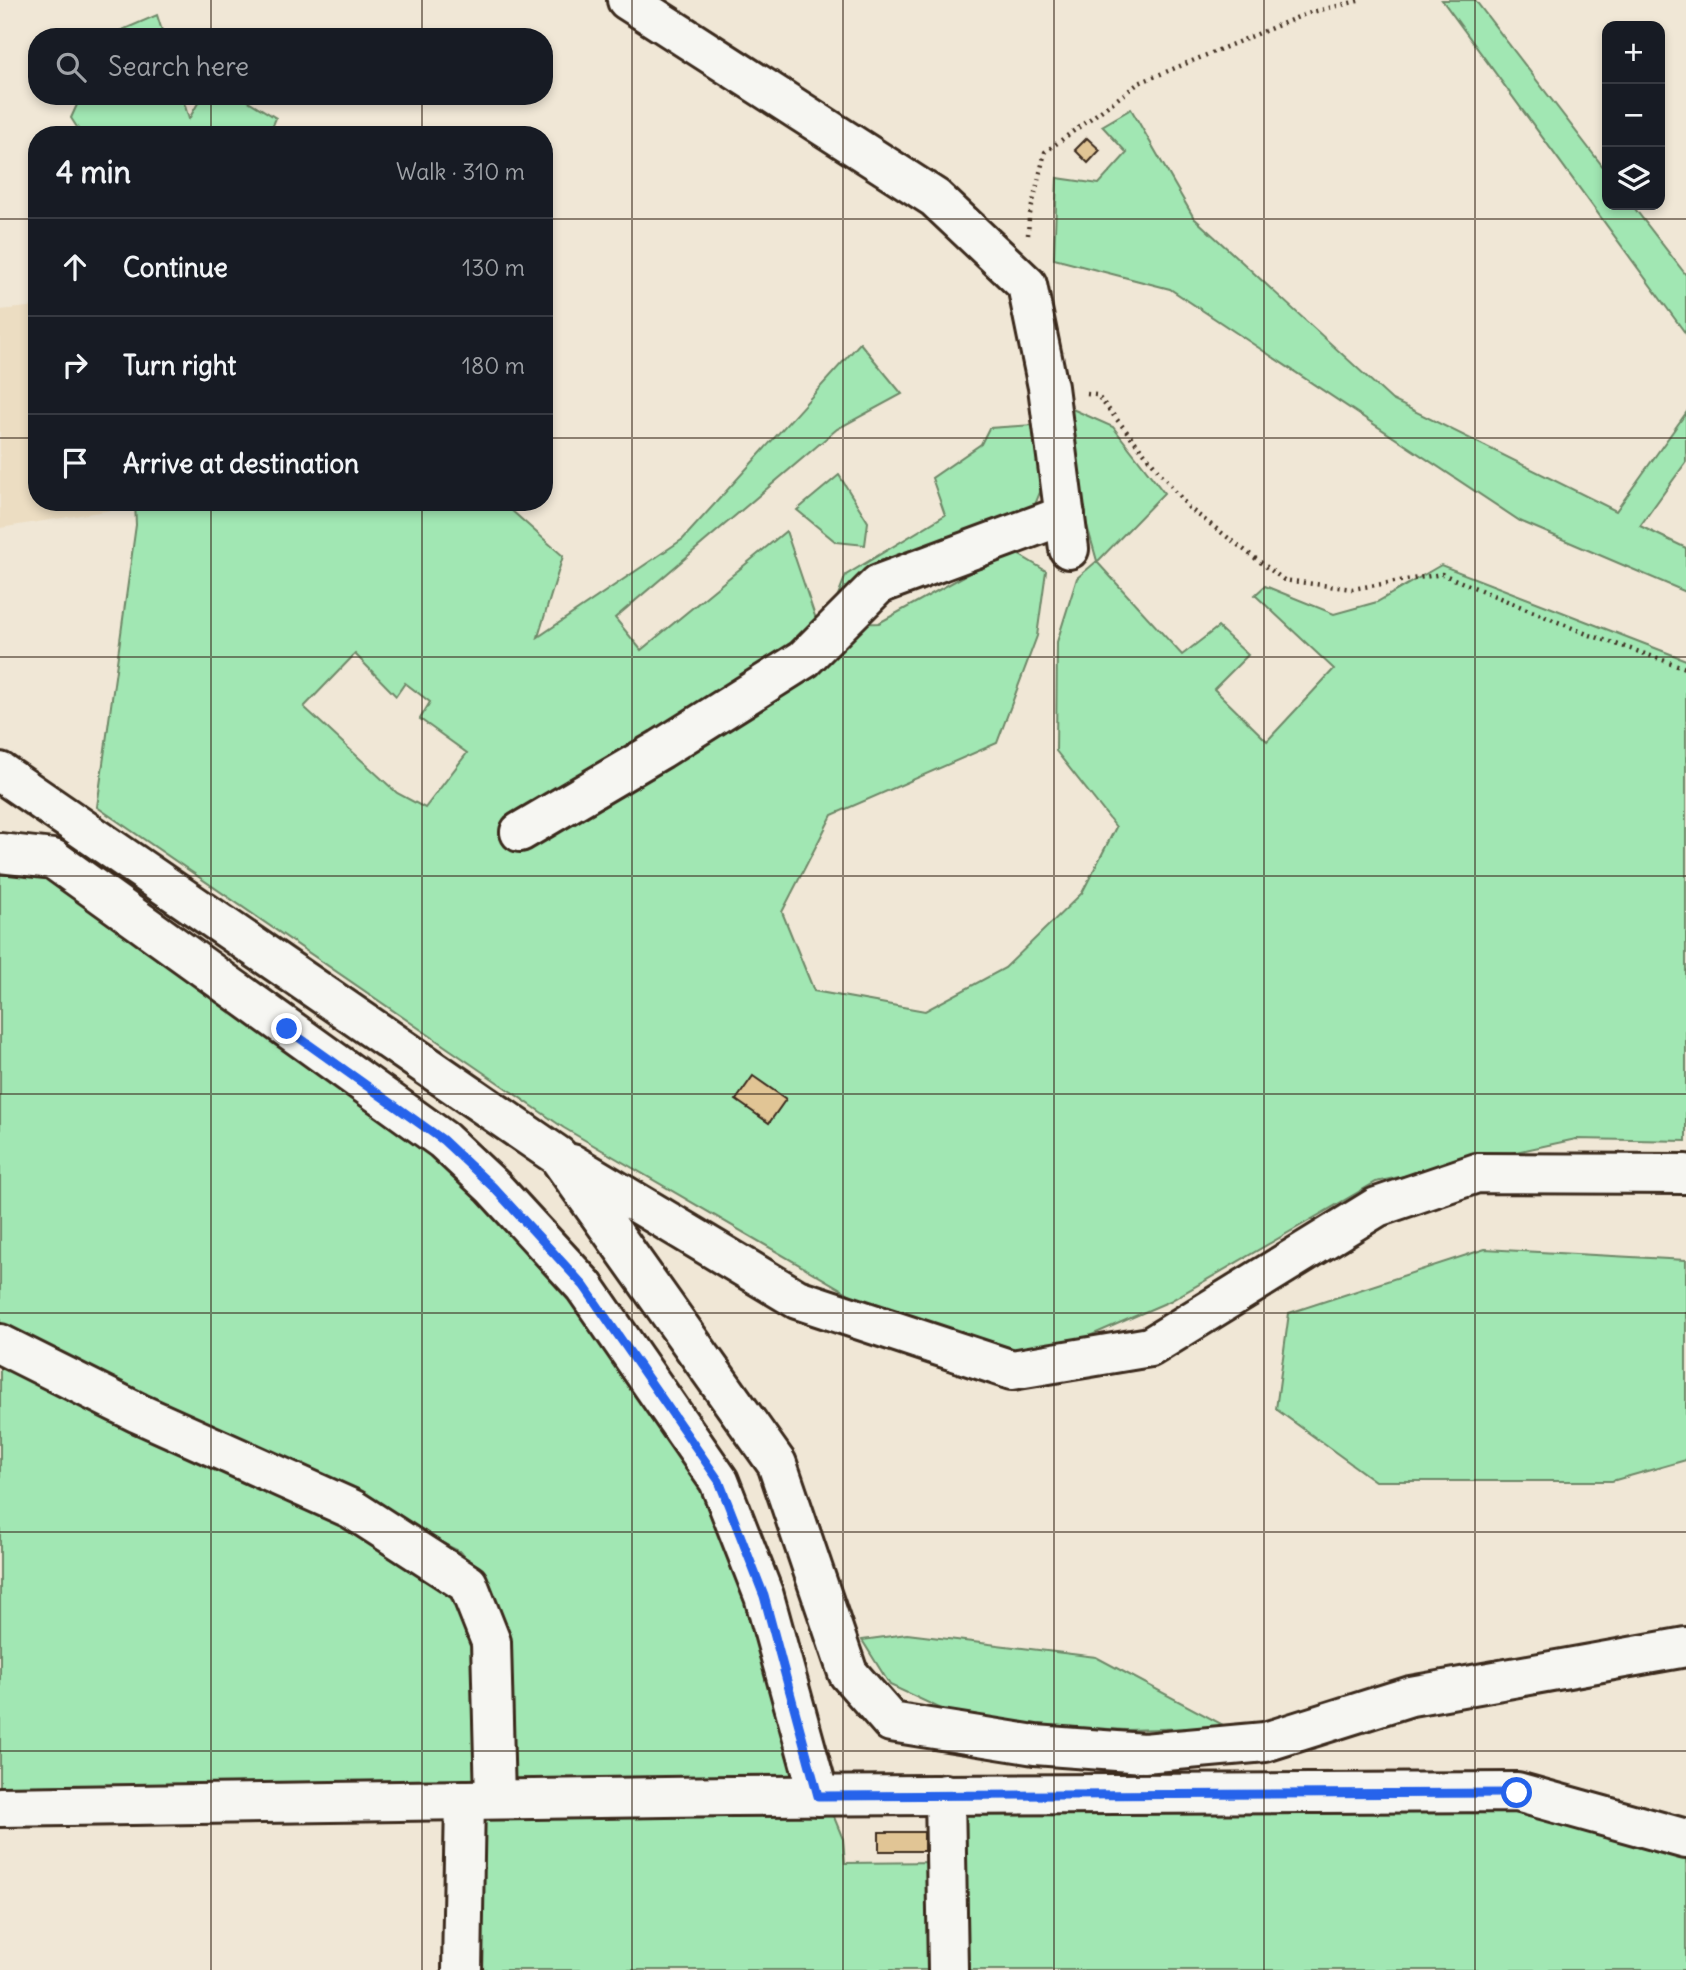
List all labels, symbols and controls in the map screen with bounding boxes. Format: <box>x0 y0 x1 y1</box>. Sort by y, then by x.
map controls <box>1602 21 1665 210</box>
button: + <box>1602 21 1665 84</box>
search box <box>28 28 553 105</box>
icon: search <box>52 48 90 86</box>
text: Search here <box>108 50 249 83</box>
button: − <box>1602 84 1665 147</box>
button: layers <box>1602 147 1665 210</box>
text: 4 min <box>56 153 131 191</box>
text: Walk · 310 m <box>396 157 525 186</box>
icon: ahead <box>56 248 94 286</box>
text: Continue <box>123 251 228 284</box>
text: 130 m <box>462 253 525 282</box>
icon: right <box>56 346 94 384</box>
text: Turn right <box>123 349 236 382</box>
text: 180 m <box>462 351 525 380</box>
icon: arrive <box>56 444 94 482</box>
text: Arrive at destination <box>123 447 359 480</box>
route end <box>271 1013 302 1044</box>
route start <box>1501 1777 1532 1808</box>

